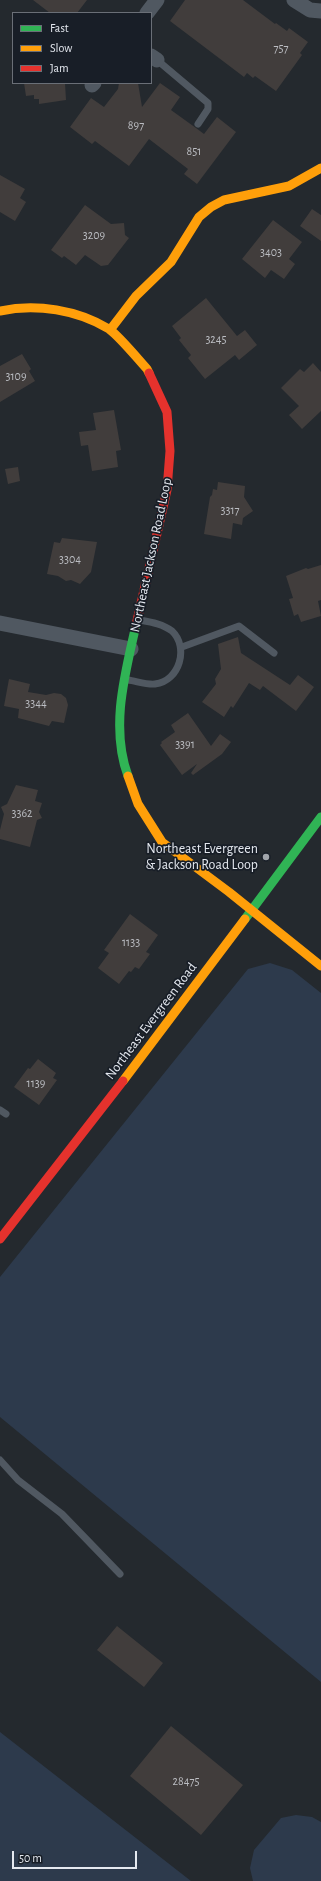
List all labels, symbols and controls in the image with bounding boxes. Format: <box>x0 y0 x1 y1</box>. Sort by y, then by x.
legend <box>12 12 152 84</box>
text: Fast <box>50 22 69 34</box>
house number: 757 <box>273 41 289 55</box>
text: Slow <box>50 42 72 54</box>
text: Jam <box>50 62 69 74</box>
house number: 897 <box>128 118 144 132</box>
house number: 851 <box>187 144 201 158</box>
house number: 3209 <box>83 228 105 242</box>
house number: 3403 <box>260 245 282 259</box>
house number: 3245 <box>205 332 227 346</box>
house number: 3109 <box>5 369 27 383</box>
street label: Northeast Jackson Road Loop <box>126 476 176 634</box>
house number: 3317 <box>220 503 240 517</box>
house number: 3304 <box>59 552 81 566</box>
house number: 3344 <box>25 696 47 710</box>
house number: 3391 <box>175 737 195 751</box>
house number: 3362 <box>12 806 32 820</box>
place label: Northeast Evergreen & Jackson Road Loop <box>146 841 258 874</box>
marker: Northeast Evergreen & Jackson Road Loop <box>261 852 271 862</box>
house number: 1133 <box>122 935 140 949</box>
street label: Northeast Evergreen Road <box>102 959 200 1083</box>
house number: 1139 <box>27 1076 45 1090</box>
house number: 28475 <box>173 1774 199 1788</box>
scale bar <box>14 1843 139 1869</box>
text: 50 m <box>19 1852 42 1864</box>

